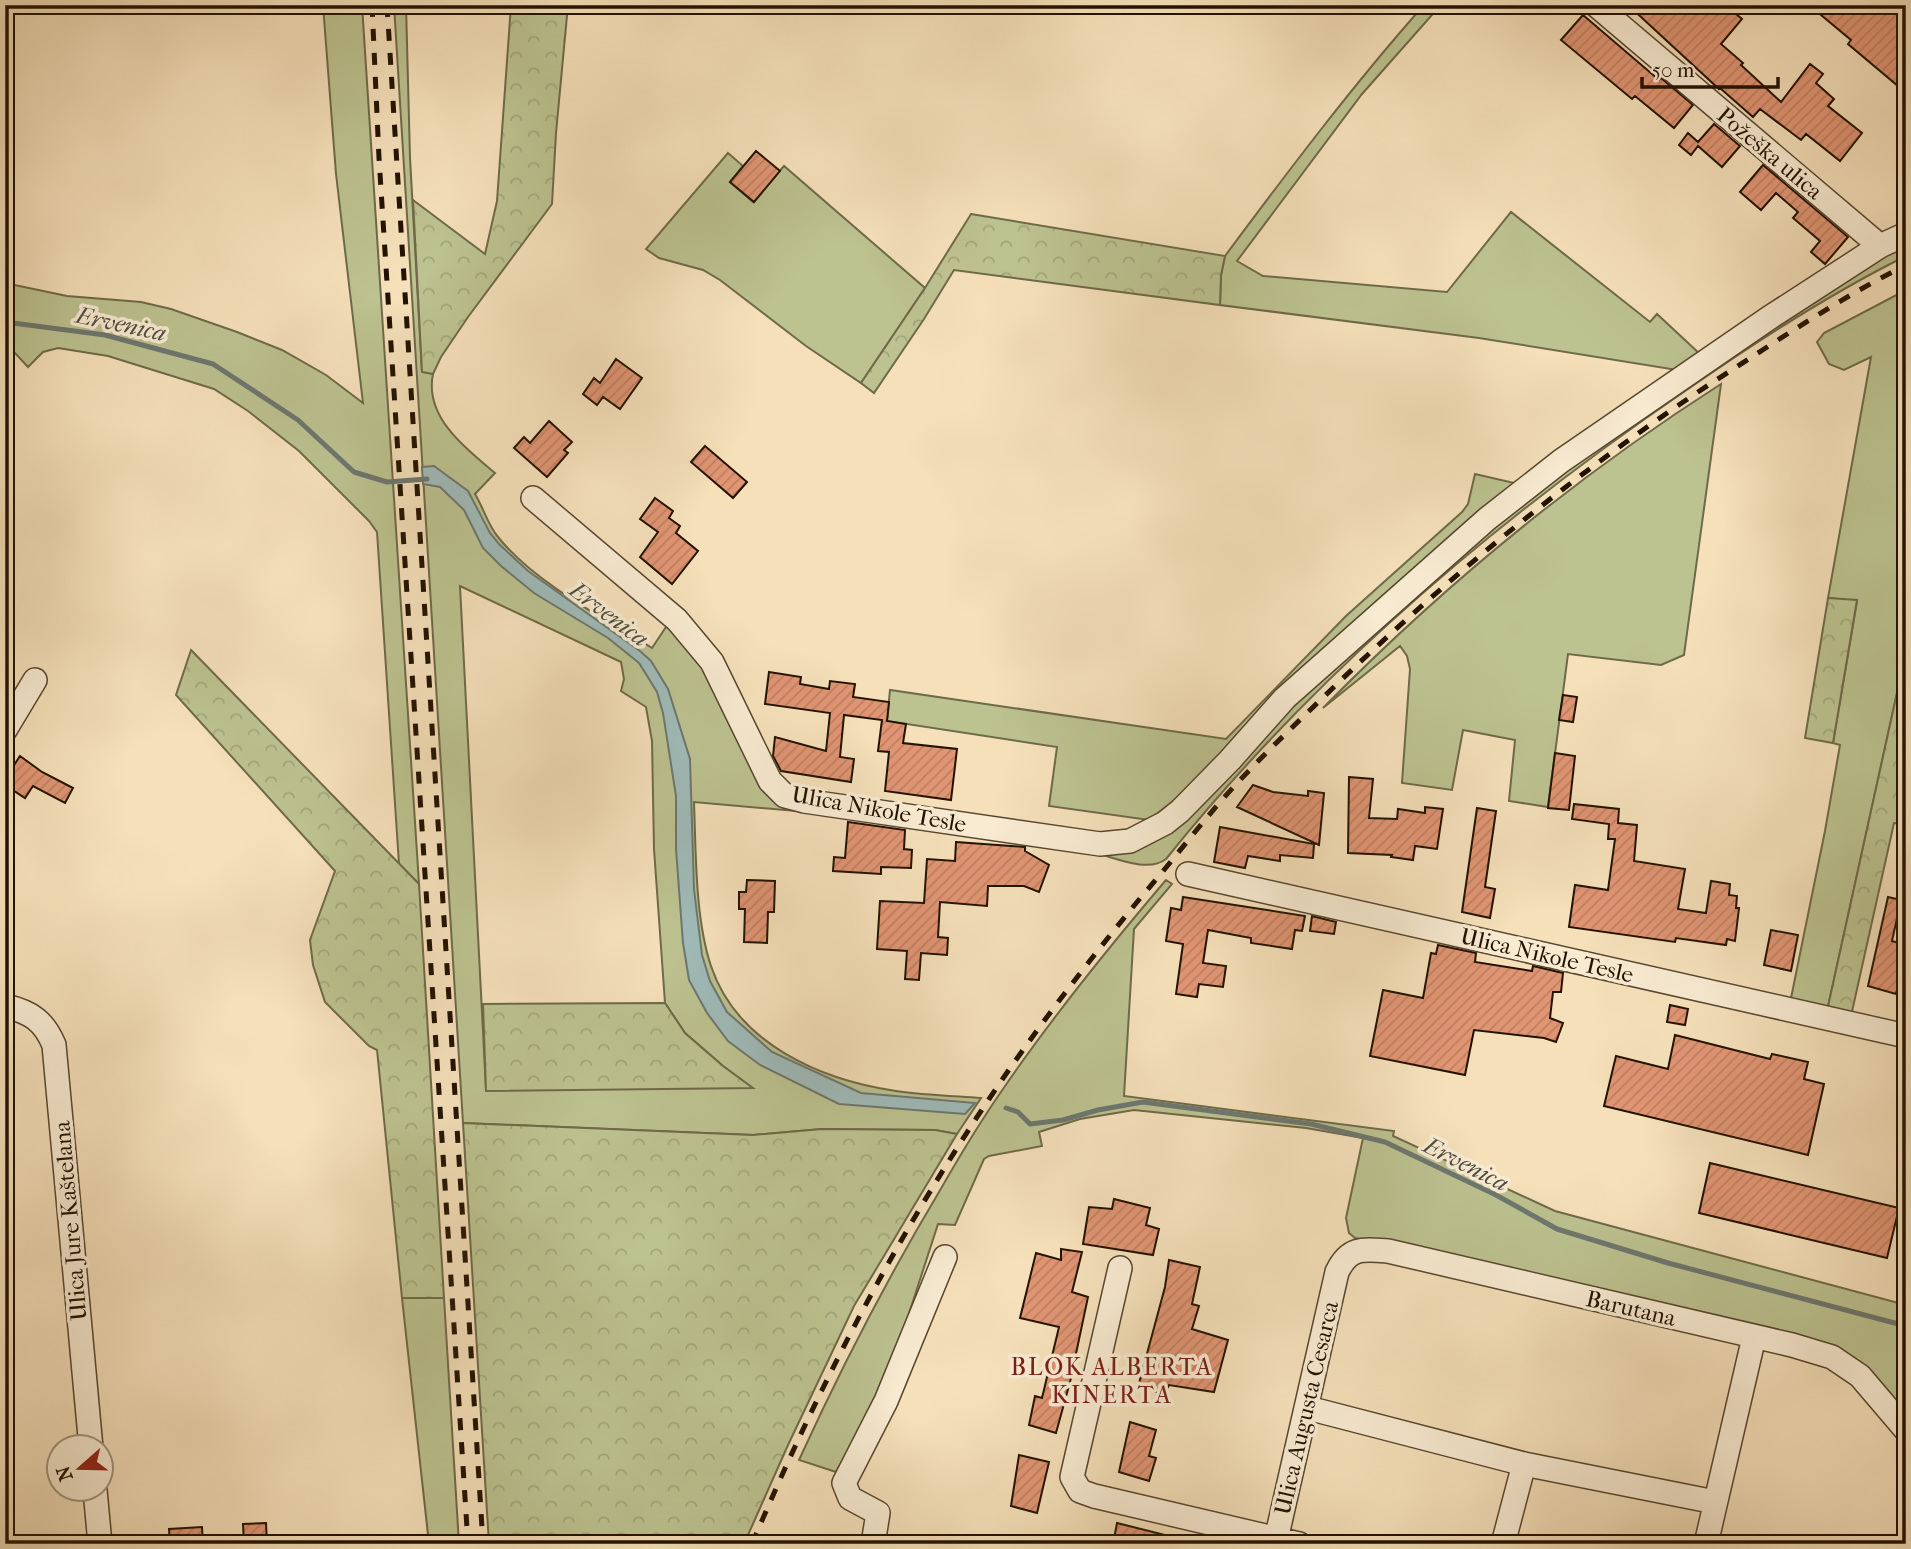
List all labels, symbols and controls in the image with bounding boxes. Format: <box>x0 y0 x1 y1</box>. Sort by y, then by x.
scale bar <box>1642 46 1778 90</box>
text: 50 m <box>1652 58 1695 82</box>
street label: Požeška ulica <box>1712 102 1828 205</box>
water label: Ervenica <box>71 300 169 347</box>
water label: Ervenica <box>563 574 654 653</box>
street label: Ulica Nikole Tesle <box>789 781 968 838</box>
street label: Ulica Nikole Tesle <box>1458 922 1636 989</box>
street label: Ulica Jure Kaštelana <box>48 1120 93 1322</box>
water label: Ervenica <box>1417 1130 1513 1197</box>
street label: Barutana <box>1583 1285 1679 1332</box>
street label: Ulica Augusta Cesarca <box>1269 1298 1344 1518</box>
district label: BLOK ALBERTA KINERTA <box>1010 1353 1214 1409</box>
north arrow <box>46 1434 116 1504</box>
text: N <box>52 1462 78 1484</box>

